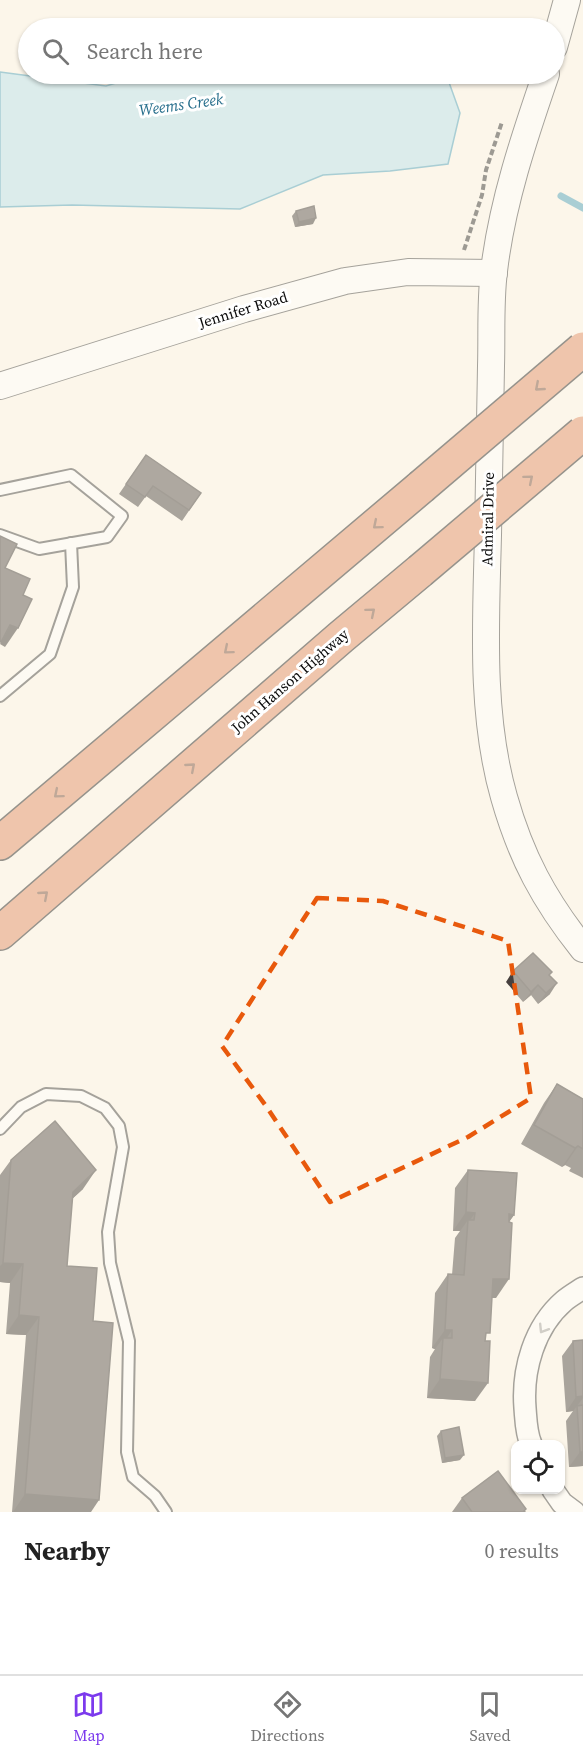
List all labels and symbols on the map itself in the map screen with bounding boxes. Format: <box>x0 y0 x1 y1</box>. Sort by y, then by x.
water label: Weems Creek <box>137 87 225 121</box>
street label: Jennifer Road <box>195 286 290 333</box>
one-way arrow <box>535 379 546 390</box>
street label: Admiral Drive <box>476 471 499 566</box>
one-way arrow <box>522 475 533 486</box>
one-way arrow <box>373 517 384 528</box>
one-way arrow <box>364 608 375 619</box>
street label: John Hanson Highway <box>226 623 353 738</box>
one-way arrow <box>224 643 235 654</box>
one-way arrow <box>184 763 195 774</box>
one-way arrow <box>54 786 65 797</box>
one-way arrow <box>37 891 48 902</box>
one-way arrow <box>538 1323 550 1333</box>

